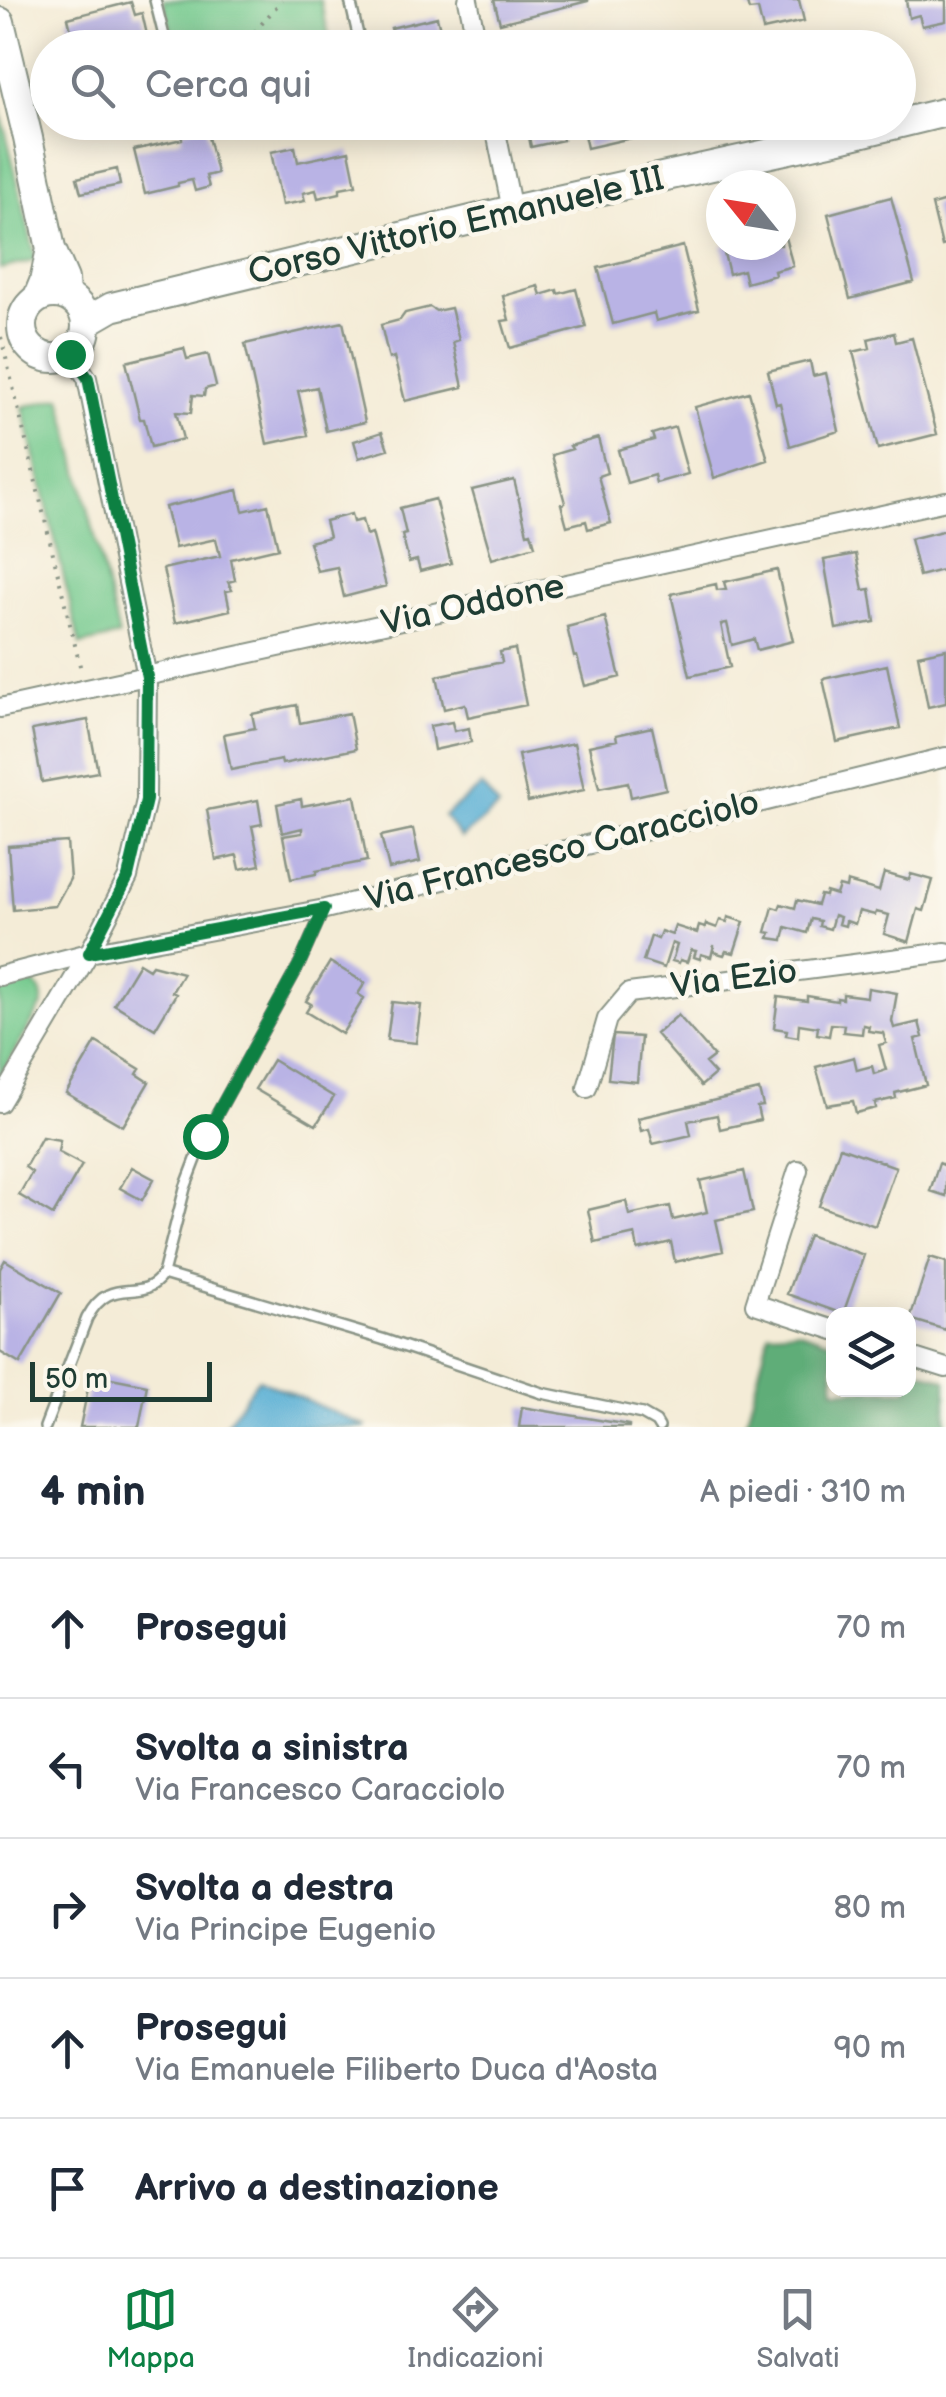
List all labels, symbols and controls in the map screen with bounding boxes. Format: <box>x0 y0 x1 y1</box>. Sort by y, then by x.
search box <box>30 30 916 140</box>
icon: search <box>65 58 120 113</box>
text: Cerca qui <box>145 63 312 108</box>
street label: Corso Vittorio Emanuele III <box>244 157 668 295</box>
north arrow <box>706 170 796 260</box>
route end <box>48 332 94 378</box>
street label: Via Oddone <box>378 565 568 645</box>
street label: Via Francesco Caracciolo <box>360 781 764 921</box>
street label: Via Ezio <box>668 950 800 1008</box>
route start <box>183 1114 229 1160</box>
map controls <box>826 1307 916 1397</box>
button: layers <box>826 1307 916 1397</box>
scale bar <box>30 1357 212 1402</box>
text: 50 m <box>45 1363 108 1396</box>
text: 4 min <box>40 1467 146 1518</box>
text: A piedi · 310 m <box>700 1473 906 1512</box>
icon: ahead <box>40 1601 95 1656</box>
text: Prosegui <box>135 1606 287 1651</box>
text: 70 m <box>836 1609 906 1648</box>
text: Svolta a sinistra <box>135 1726 409 1771</box>
icon: left <box>40 1741 95 1796</box>
text: 70 m <box>836 1749 906 1788</box>
text: Via Francesco Caracciolo <box>135 1771 506 1810</box>
text: Svolta a destra <box>135 1866 394 1911</box>
icon: right <box>40 1881 95 1936</box>
text: 80 m <box>833 1889 906 1928</box>
text: Via Principe Eugenio <box>135 1911 436 1950</box>
text: Prosegui <box>135 2006 287 2051</box>
icon: ahead <box>40 2021 95 2076</box>
text: 90 m <box>834 2029 906 2068</box>
text: Via Emanuele Filiberto Duca d'Aosta <box>135 2051 658 2090</box>
icon: arrive <box>40 2161 95 2216</box>
text: Arrivo a destinazione <box>135 2166 499 2211</box>
tab: Mappa <box>106 2282 195 2375</box>
tab: Indicazioni <box>408 2282 544 2375</box>
tab: Salvati <box>756 2282 840 2375</box>

